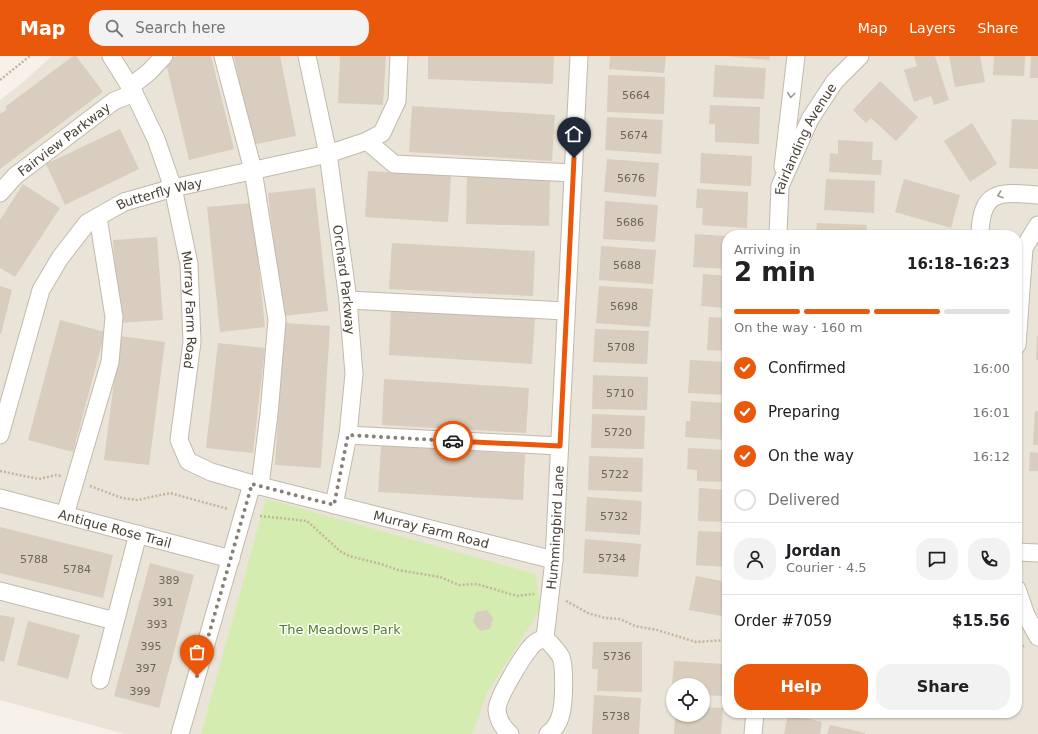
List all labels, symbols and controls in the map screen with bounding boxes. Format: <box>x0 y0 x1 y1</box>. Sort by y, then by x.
search box <box>89 10 369 46</box>
text: Map <box>20 17 65 39</box>
icon: search <box>103 17 125 39</box>
text: Search here <box>135 19 225 37</box>
text: Map <box>858 20 887 36</box>
text: Layers <box>909 20 956 36</box>
text: Share <box>978 20 1018 36</box>
street label: Fairlanding Avenue <box>772 80 840 195</box>
house number: 5664 <box>622 89 650 102</box>
one-way arrow <box>787 92 796 98</box>
street label: Fairview Parkway <box>15 99 114 179</box>
pin <box>557 117 591 158</box>
icon: home <box>563 123 585 145</box>
house number: 5674 <box>620 129 648 142</box>
house number: 5676 <box>617 172 645 185</box>
street label: Butterfly Way <box>114 175 204 213</box>
one-way arrow <box>996 190 1003 199</box>
house number: 5686 <box>616 216 644 229</box>
street label: Orchard Parkway <box>330 224 358 336</box>
text: Arriving in <box>734 242 801 257</box>
street label: Murray Farm Road <box>178 249 199 370</box>
text: 16:18–16:23 <box>907 255 1010 273</box>
text: 2 min <box>734 257 816 287</box>
house number: 5688 <box>613 259 641 272</box>
house number: 5698 <box>610 300 638 313</box>
text: On the way · 160 m <box>734 320 862 335</box>
house number: 5708 <box>607 341 635 354</box>
icon: check <box>734 357 756 379</box>
text: Confirmed <box>768 359 846 377</box>
text: 16:00 <box>973 361 1010 376</box>
house number: 5710 <box>606 387 634 400</box>
icon: check <box>734 401 756 423</box>
text: Preparing <box>768 403 840 421</box>
text: 16:01 <box>973 405 1010 420</box>
courier <box>433 421 473 461</box>
house number: 5720 <box>604 426 632 439</box>
icon: car <box>442 430 464 452</box>
icon: check <box>734 445 756 467</box>
text: On the way <box>768 447 854 465</box>
text: 16:12 <box>973 449 1010 464</box>
street label: Hummingbird Lane <box>544 465 567 590</box>
house number: 5722 <box>601 468 629 481</box>
text: Delivered <box>768 491 840 509</box>
street label: Antique Rose Trail <box>57 507 173 551</box>
street label: Murray Farm Road <box>372 508 491 551</box>
house number: 5732 <box>600 510 628 523</box>
button: person <box>734 538 776 580</box>
button: chat <box>916 538 958 580</box>
button: phone <box>968 538 1010 580</box>
text: Jordan <box>786 542 841 560</box>
house number: 5734 <box>598 552 626 565</box>
house number: 5788 <box>20 553 48 566</box>
text: Courier · 4.5 <box>786 560 867 575</box>
house number: 5784 <box>63 563 91 576</box>
house number: 389 <box>159 574 180 587</box>
house number: 391 <box>153 596 174 609</box>
text: Order #7059 <box>734 612 832 630</box>
text: $15.56 <box>952 612 1010 630</box>
house number: 393 <box>147 618 168 631</box>
park label: The Meadows Park <box>278 622 401 637</box>
pin <box>180 635 214 676</box>
house number: 395 <box>141 640 162 653</box>
icon: bag <box>186 641 208 663</box>
house number: 5736 <box>603 650 631 663</box>
house number: 397 <box>136 662 157 675</box>
button: Help <box>734 664 868 710</box>
button: Share <box>876 664 1010 710</box>
map controls <box>666 678 710 722</box>
button: locate <box>666 678 710 722</box>
house number: 399 <box>130 685 151 698</box>
house number: 5738 <box>602 710 630 723</box>

